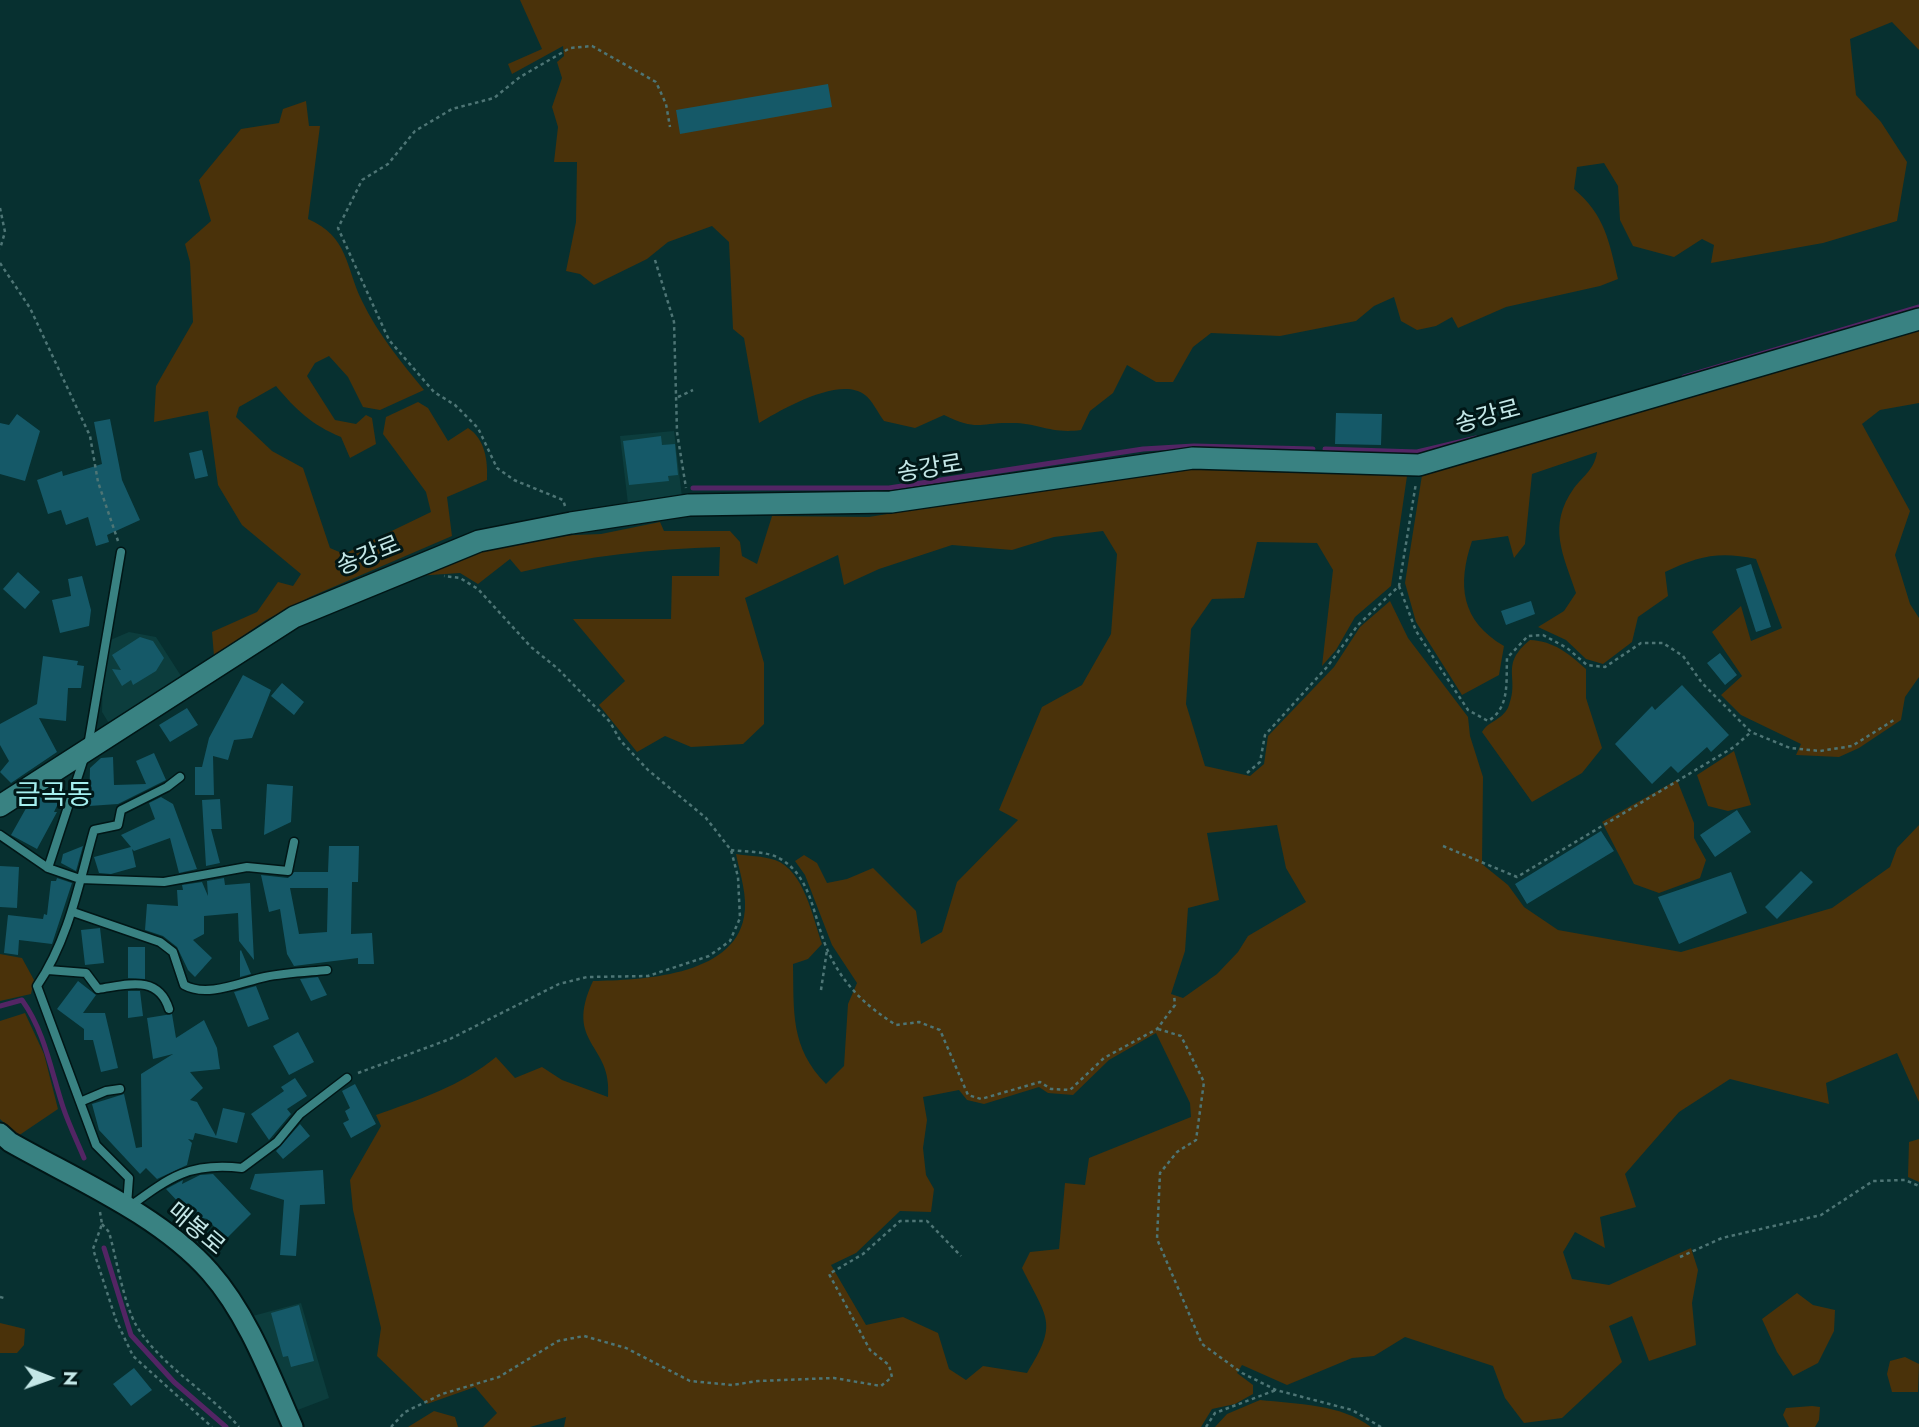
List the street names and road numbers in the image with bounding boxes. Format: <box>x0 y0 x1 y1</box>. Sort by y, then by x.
street label: 송강로 <box>1452 396 1524 440</box>
street label: 송강로 <box>895 451 965 489</box>
street label: 송강로 <box>333 531 405 583</box>
street label: 매봉로 <box>160 1198 230 1262</box>

